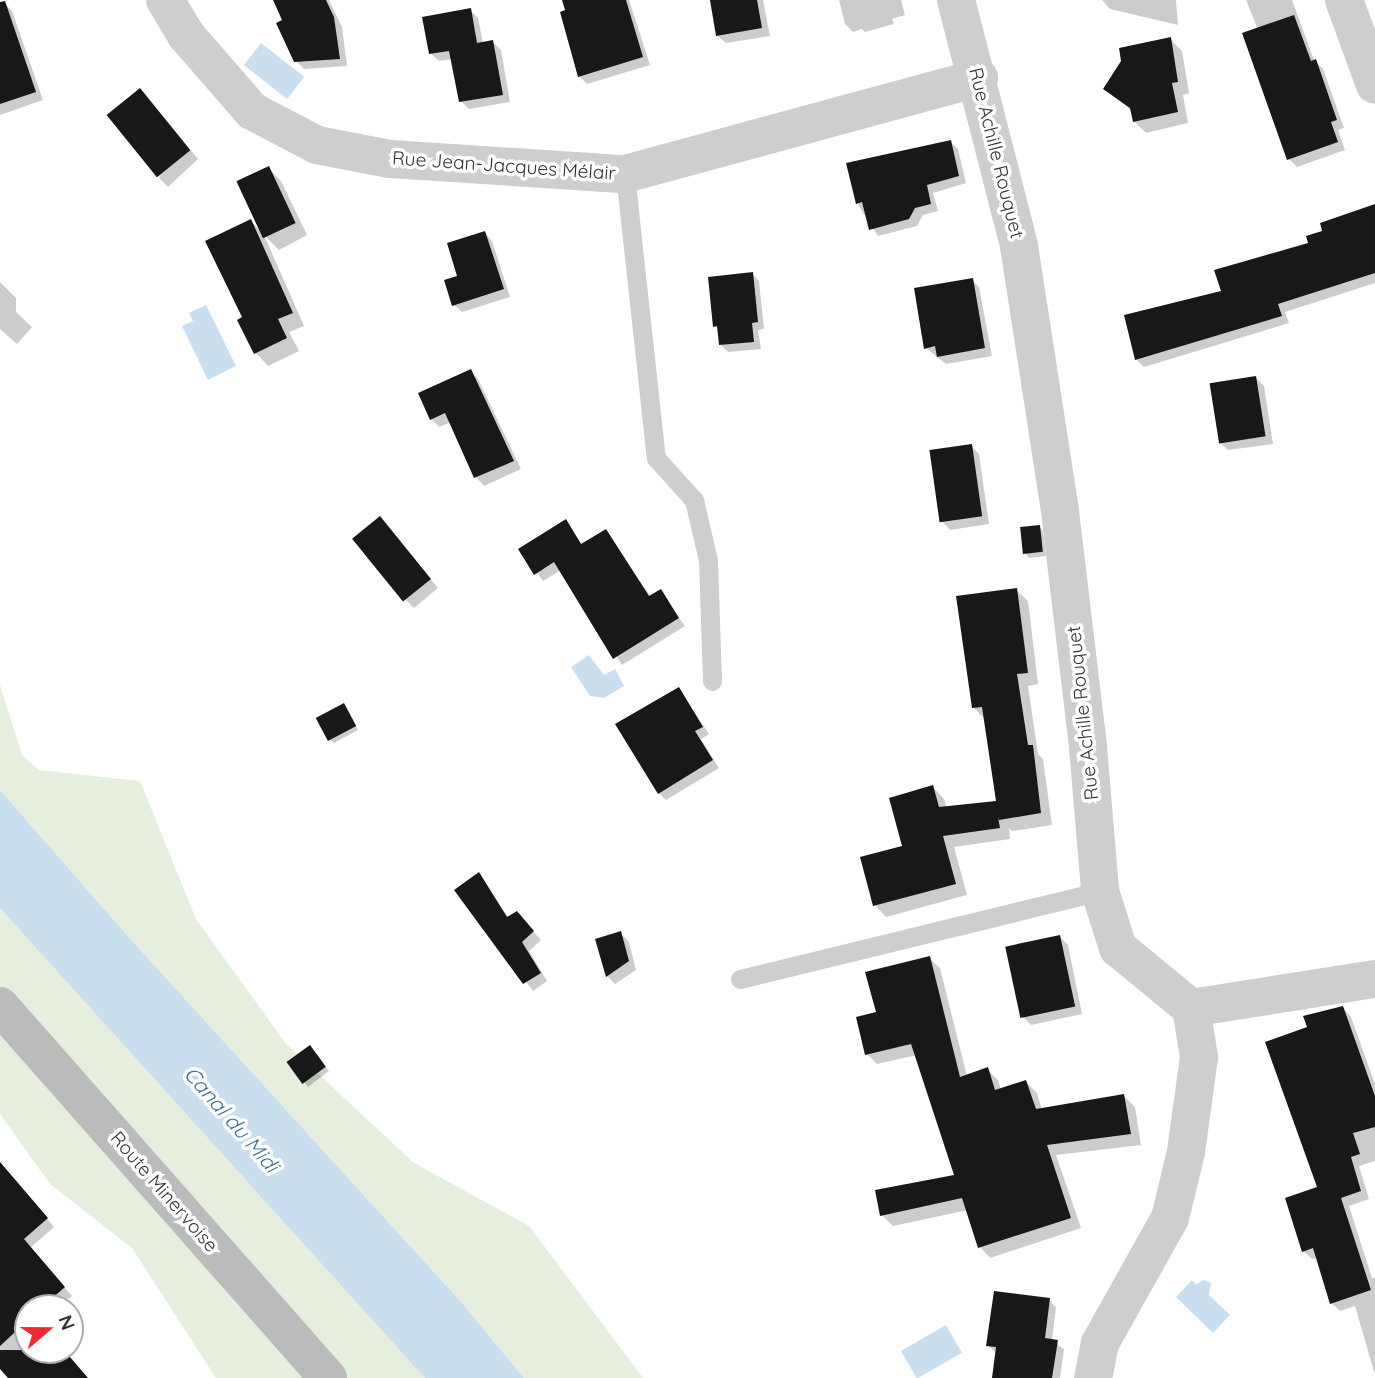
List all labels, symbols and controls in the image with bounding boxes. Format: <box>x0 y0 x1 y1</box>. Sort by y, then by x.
street label: Rue Achille Rouquet <box>964 65 1028 241</box>
street label: Rue Jean-Jacques Mélair <box>392 147 616 185</box>
street label: Rue Achille Rouquet <box>1063 625 1103 801</box>
water label: Canal du Midi <box>179 1061 285 1177</box>
street label: Route Minervoise <box>106 1127 222 1257</box>
north arrow <box>14 1294 84 1364</box>
text: N <box>53 1312 81 1333</box>

